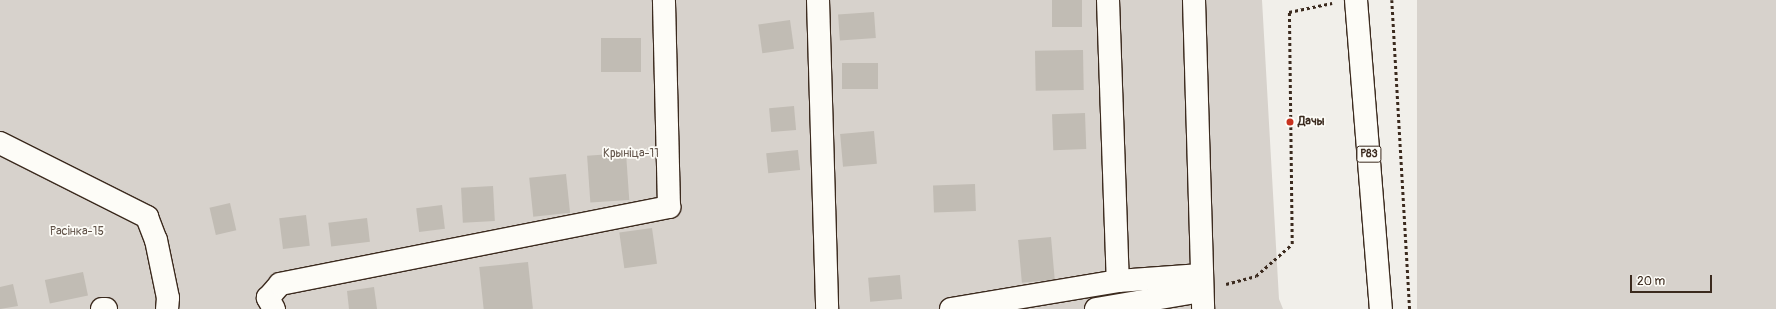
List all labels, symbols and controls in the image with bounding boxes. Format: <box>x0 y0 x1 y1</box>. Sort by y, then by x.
place label: Дачы <box>1298 115 1325 129</box>
marker: Дачы <box>1285 117 1295 127</box>
road number: Р83 <box>1356 145 1382 163</box>
park label: Крыніца-11 <box>603 147 659 161</box>
park label: Расінка-15 <box>50 225 104 239</box>
scale bar <box>1632 267 1714 293</box>
text: 20 m <box>1637 274 1665 289</box>

